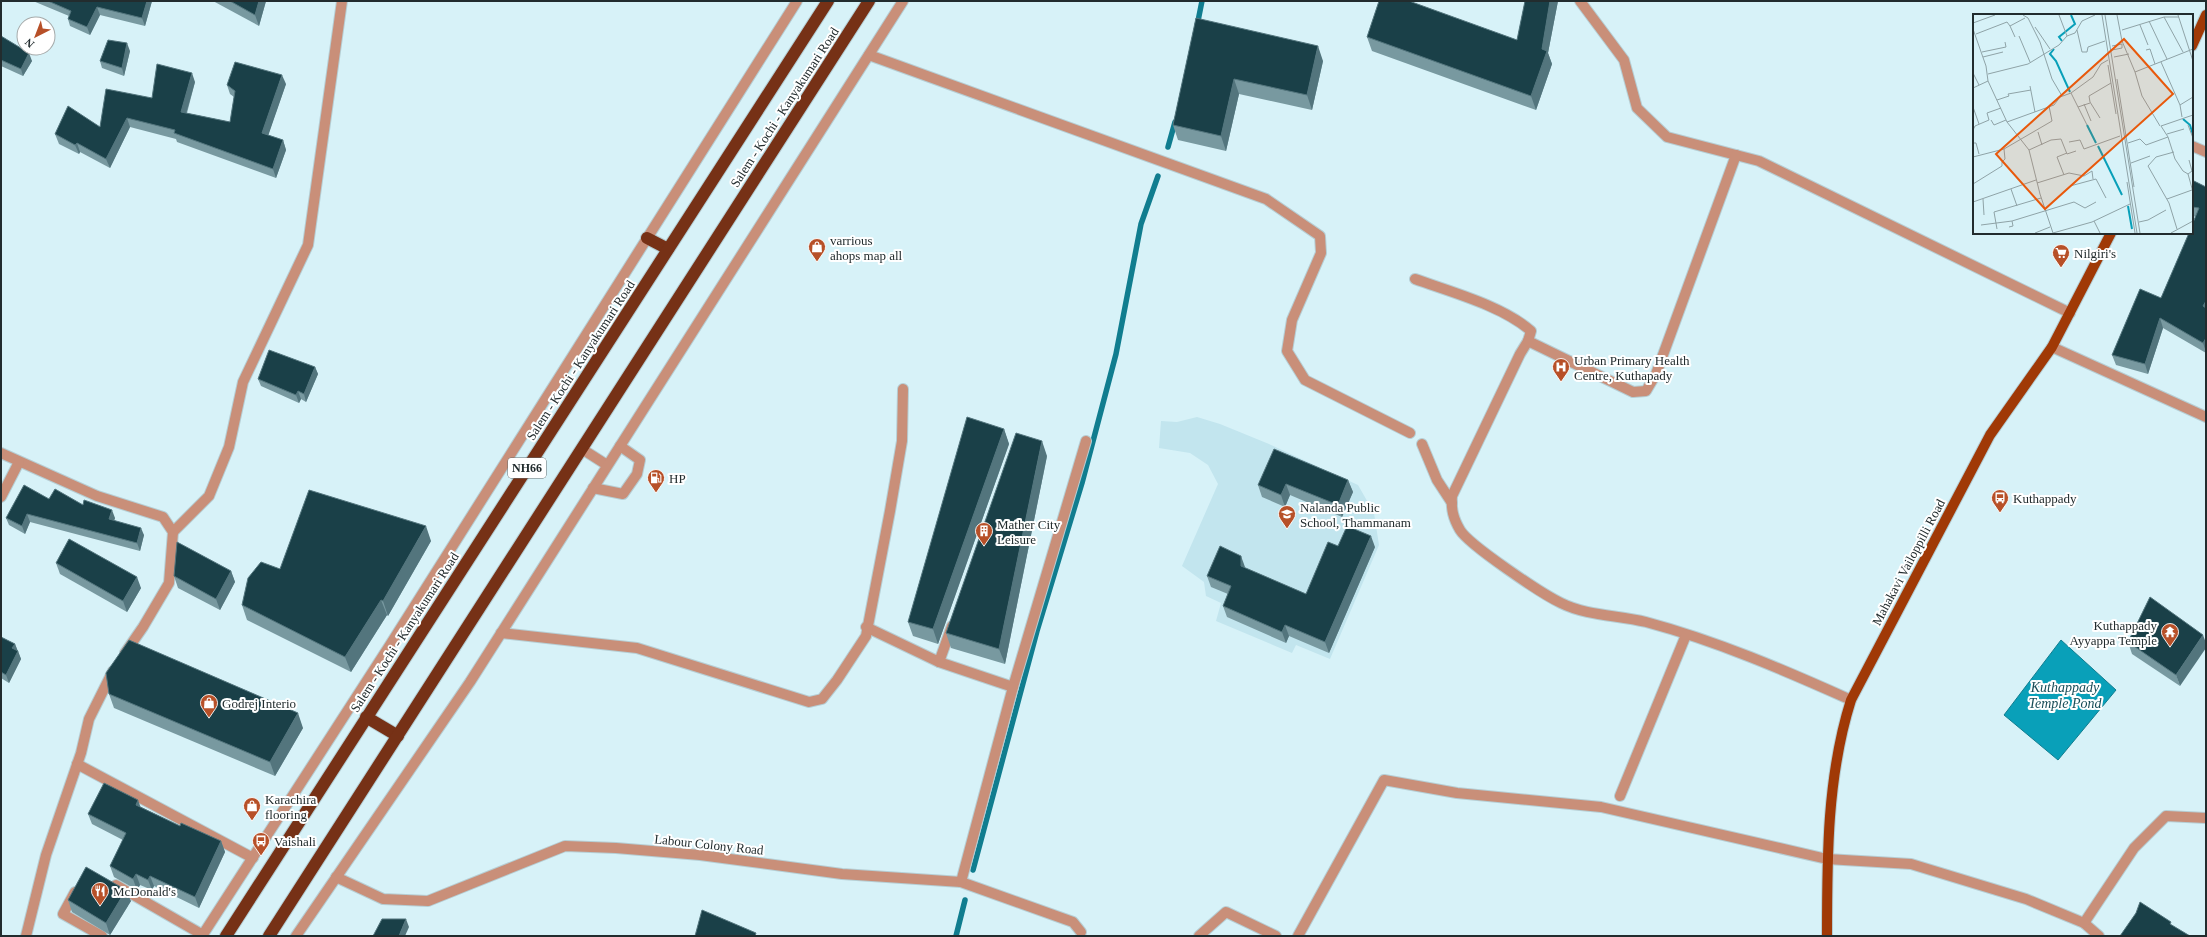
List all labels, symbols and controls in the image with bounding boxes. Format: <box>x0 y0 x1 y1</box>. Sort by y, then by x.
inset map <box>1973 14 2193 234</box>
north arrow <box>16 16 56 56</box>
street label: Salem - Kochi - Kanyakumari Road <box>727 24 842 190</box>
text: N <box>22 36 36 51</box>
place label: varrious ahops map all <box>830 233 903 263</box>
shop icon: varrious ahops map all <box>807 237 827 262</box>
supermarket icon: Nilgiri's <box>2051 243 2071 268</box>
place label: Nilgiri's <box>2074 246 2116 261</box>
street label: Salem - Kochi - Kanyakumari Road <box>523 277 638 443</box>
place label: Urban Primary Health Centre, Kuthapady <box>1574 353 1690 383</box>
hospital icon: Urban Primary Health Centre, Kuthapady <box>1551 357 1571 382</box>
road number: NH66 <box>508 458 546 478</box>
fuel station icon: HP <box>646 468 666 493</box>
place label: HP <box>669 471 686 486</box>
bus stop icon: Kuthappady <box>1990 488 2010 513</box>
place label: Kuthappady <box>2013 491 2077 506</box>
street label: Mahakavi Vailoppilli Road <box>1869 496 1948 628</box>
place label: Nalanda Public School, Thammanam <box>1300 500 1411 530</box>
school or university icon: Nalanda Public School, Thammanam <box>1277 504 1297 529</box>
place label: Mather City Leisure <box>997 517 1061 547</box>
building icon: Mather City Leisure <box>974 521 994 546</box>
street label: Salem - Kochi - Kanyakumari Road <box>347 549 462 715</box>
place label: Kuthappady Ayyappa Temple <box>2069 618 2157 648</box>
temple icon: Kuthappady Ayyappa Temple <box>2160 622 2180 647</box>
water label: Kuthappady Temple Pond <box>2029 680 2102 711</box>
shop icon: Godrej Interio <box>199 693 219 718</box>
place label: Godrej Interio <box>222 696 296 711</box>
place label: Karachira flooring <box>265 792 316 822</box>
shop icon: Karachira flooring <box>242 796 262 821</box>
bus stop icon: Vaishali <box>251 831 271 856</box>
street label: Labour Colony Road <box>654 831 765 858</box>
place label: Vaishali <box>274 834 316 849</box>
restaurant icon: McDonald's <box>90 881 110 906</box>
place label: McDonald's <box>113 884 176 899</box>

